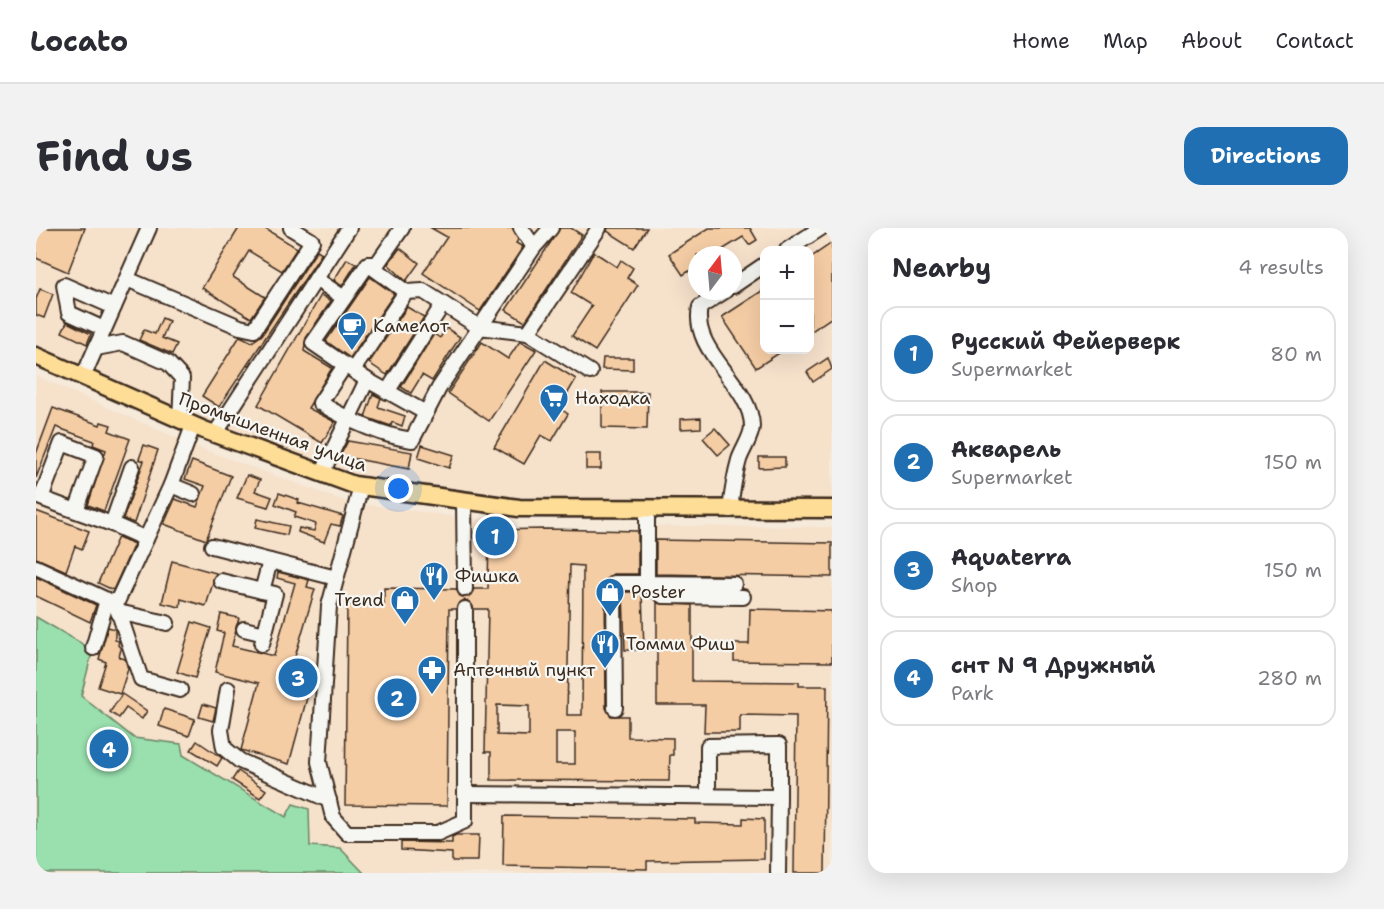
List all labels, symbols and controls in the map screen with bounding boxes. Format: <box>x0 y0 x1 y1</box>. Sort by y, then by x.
text: Locato <box>30 22 128 60</box>
text: Home <box>1012 27 1070 55</box>
text: Map <box>1103 27 1148 55</box>
text: About <box>1181 27 1242 55</box>
text: Contact <box>1275 27 1354 55</box>
button: Directions <box>1184 127 1348 185</box>
text: Find us <box>36 128 193 184</box>
north arrow <box>688 246 742 300</box>
map controls <box>760 246 814 354</box>
button: + <box>760 246 814 300</box>
text: Nearby <box>892 250 991 285</box>
text: 4 results <box>1238 254 1324 280</box>
button: − <box>760 300 814 354</box>
cafe icon: Камелот <box>336 310 368 352</box>
place label: Камелот <box>373 314 450 338</box>
text: Русский Фейерверк <box>951 327 1180 356</box>
text: 1 <box>909 341 918 367</box>
text: 80 m <box>1270 341 1322 367</box>
text: Supermarket <box>951 356 1073 382</box>
supermarket icon: Находка <box>538 382 570 424</box>
place label: Находка <box>575 386 650 410</box>
street label: Промышленная улица <box>176 387 370 477</box>
text: Акварель <box>951 435 1061 464</box>
text: 2 <box>907 449 921 475</box>
text: 150 m <box>1264 449 1322 475</box>
text: Supermarket <box>951 464 1073 490</box>
your location <box>384 474 413 503</box>
pin: 1 <box>476 514 514 558</box>
text: Aquaterra <box>951 543 1071 572</box>
text: 3 <box>907 557 921 583</box>
text: 150 m <box>1264 557 1322 583</box>
restaurant icon: Фишка <box>418 560 450 602</box>
place label: Фишка <box>455 564 519 588</box>
text: Shop <box>951 572 998 598</box>
shop icon: Poster <box>594 576 626 618</box>
place label: Poster <box>631 580 686 604</box>
shop icon: Trend <box>389 584 421 626</box>
place label: Trend <box>335 588 384 612</box>
restaurant icon: Томми Фиш <box>589 628 621 670</box>
place label: Томми Фиш <box>626 632 735 656</box>
text: снт N 9 Дружный <box>951 651 1156 680</box>
pharmacy icon: Аптечный пункт <box>416 654 448 696</box>
pin: 3 <box>278 656 318 700</box>
place label: Аптечный пункт <box>453 658 596 682</box>
text: 4 <box>907 665 921 691</box>
text: 280 m <box>1257 665 1322 691</box>
pin: 2 <box>378 676 416 720</box>
text: Park <box>951 680 994 706</box>
pin: 4 <box>90 726 128 772</box>

